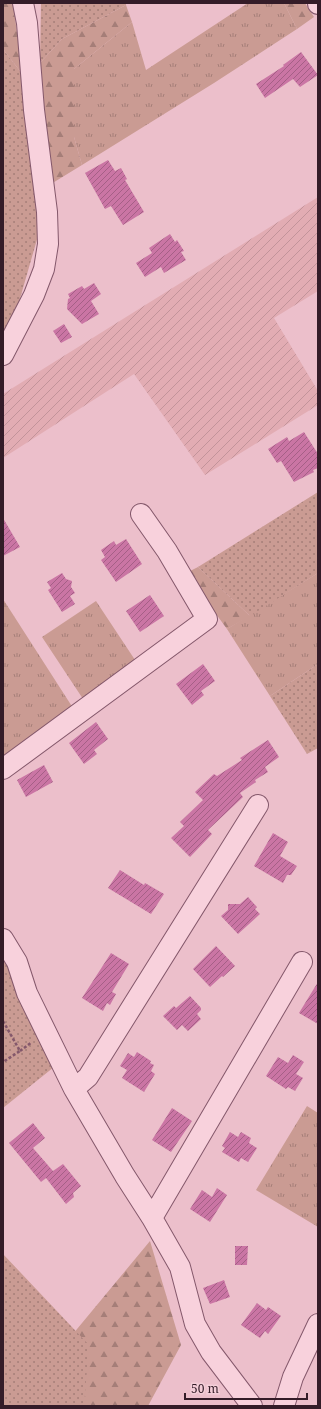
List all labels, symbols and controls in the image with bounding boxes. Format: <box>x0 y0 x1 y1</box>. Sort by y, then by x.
scale bar <box>185 1375 307 1401</box>
text: 50 m <box>191 1380 219 1397</box>

